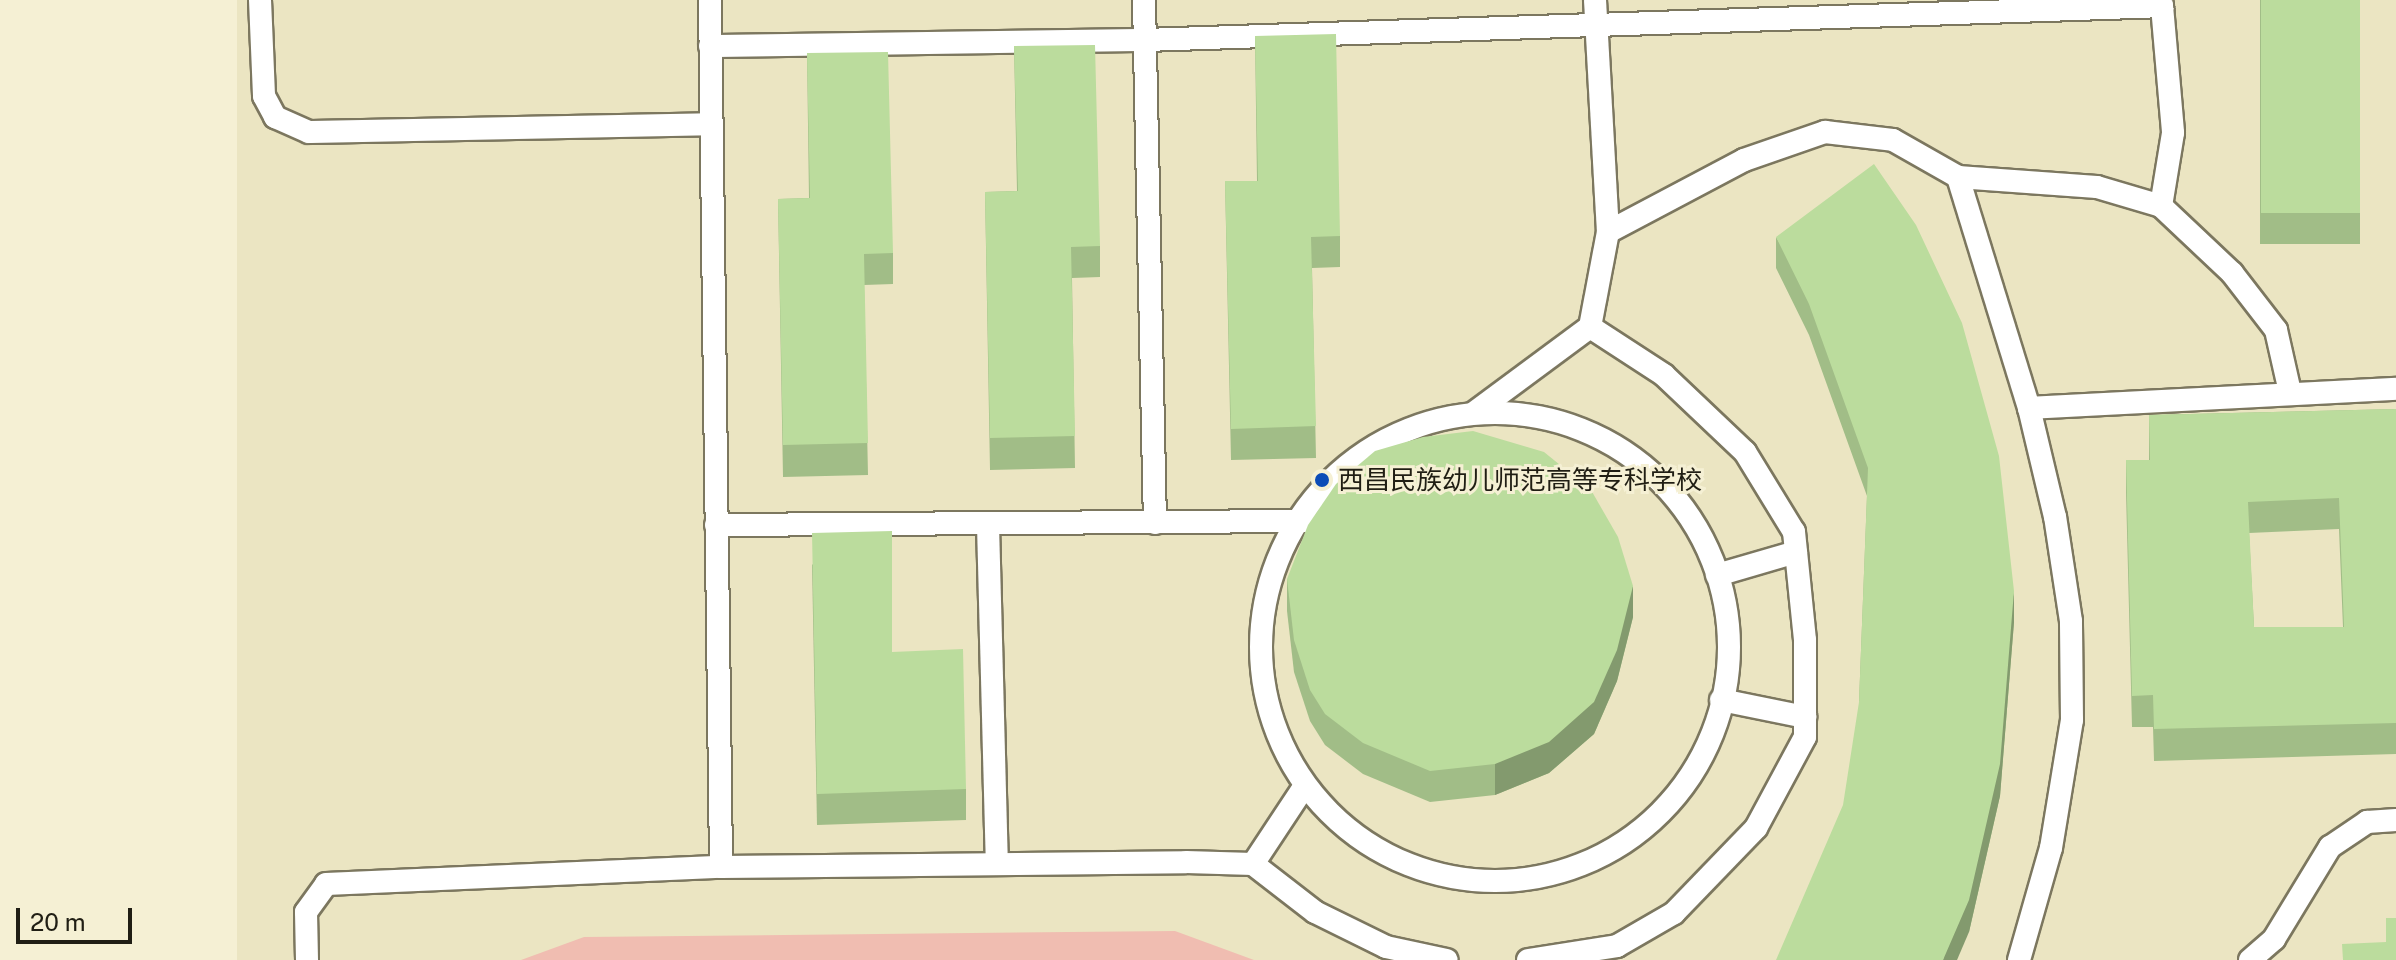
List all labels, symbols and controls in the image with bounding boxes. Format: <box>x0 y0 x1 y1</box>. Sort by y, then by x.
place label: 西昌民族幼儿师范高等专科学校 <box>1338 464 1702 496</box>
marker: 西昌民族幼儿师范高等专科学校 <box>1313 471 1331 489</box>
scale bar <box>20 892 136 942</box>
text: 20 m <box>30 908 86 936</box>

